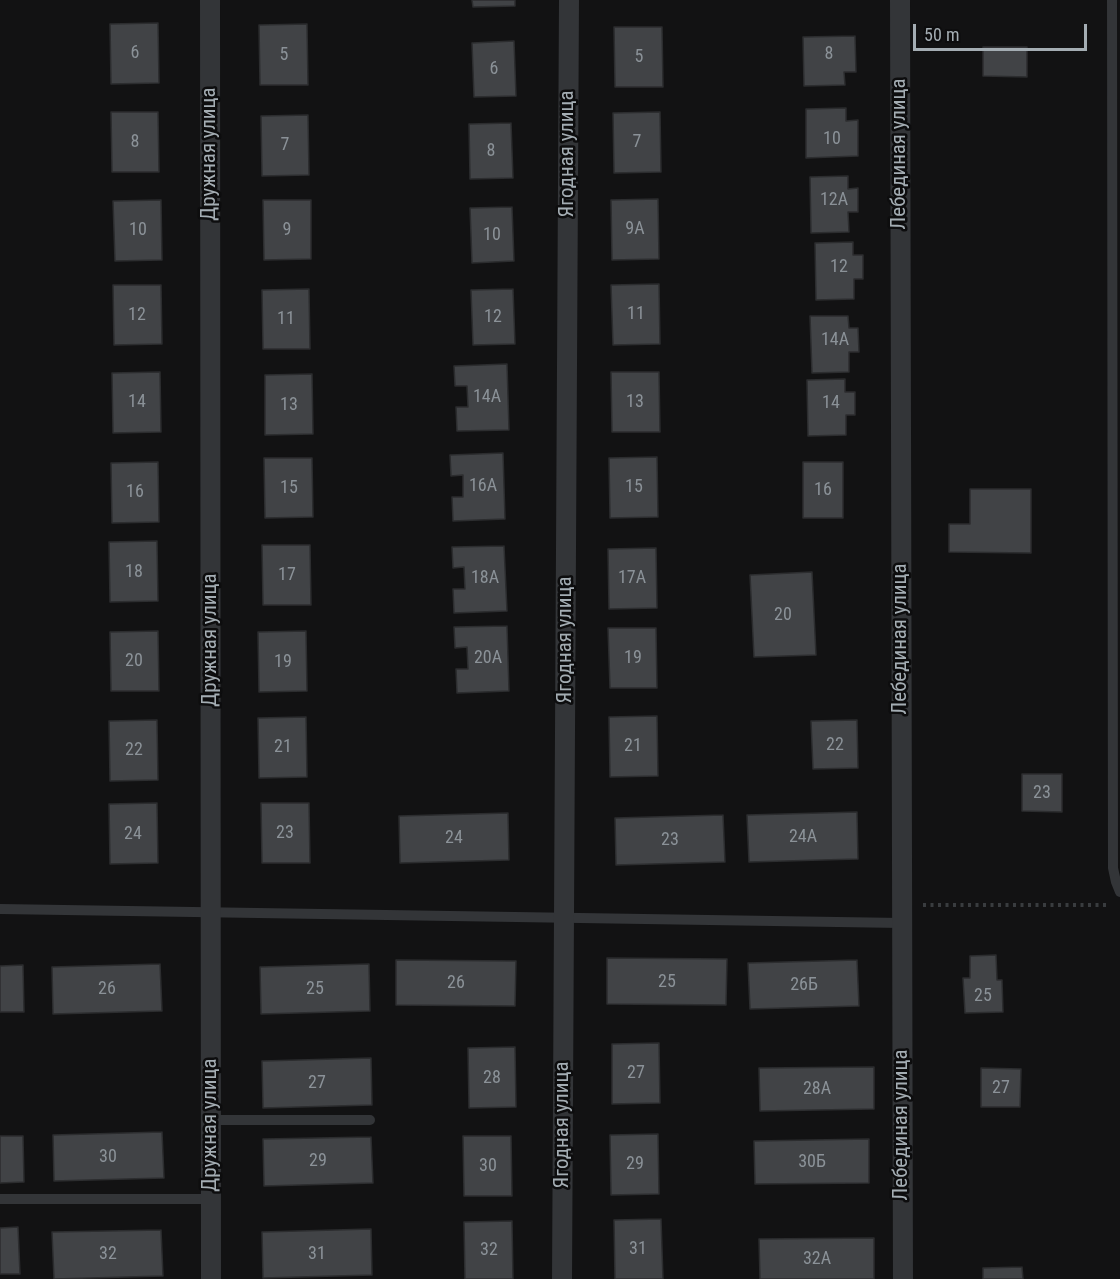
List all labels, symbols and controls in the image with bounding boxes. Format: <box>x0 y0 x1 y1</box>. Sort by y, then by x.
scale bar <box>916 12 1090 50</box>
text: 50 m <box>924 24 959 45</box>
house number: 6 <box>131 42 139 64</box>
house number: 8 <box>825 43 833 65</box>
house number: 5 <box>280 44 288 66</box>
house number: 5 <box>635 46 643 68</box>
house number: 6 <box>490 58 498 80</box>
street label: Лебединая улица <box>887 78 913 230</box>
street label: Дружная улица <box>197 87 223 221</box>
street label: Ягодная улица <box>555 91 581 217</box>
house number: 10 <box>823 128 841 150</box>
house number: 8 <box>131 131 139 153</box>
house number: 7 <box>633 131 641 153</box>
house number: 7 <box>281 134 289 156</box>
house number: 8 <box>487 140 495 162</box>
house number: 12А <box>820 189 848 211</box>
house number: 9А <box>625 218 645 240</box>
house number: 10 <box>129 219 147 241</box>
house number: 9 <box>283 219 291 241</box>
house number: 10 <box>483 224 501 246</box>
house number: 12 <box>830 256 848 278</box>
house number: 11 <box>627 303 645 325</box>
house number: 12 <box>128 304 146 326</box>
house number: 12 <box>484 306 502 328</box>
house number: 11 <box>277 308 295 330</box>
house number: 14А <box>821 329 849 351</box>
house number: 14А <box>473 386 501 408</box>
house number: 14 <box>128 391 146 413</box>
house number: 13 <box>626 391 644 413</box>
house number: 14 <box>822 392 840 414</box>
house number: 13 <box>280 394 298 416</box>
house number: 16А <box>469 475 497 497</box>
house number: 15 <box>625 476 643 498</box>
house number: 15 <box>280 477 298 499</box>
house number: 16 <box>814 479 832 501</box>
house number: 16 <box>126 481 144 503</box>
house number: 18 <box>125 561 143 583</box>
street label: Лебединая улица <box>888 563 914 715</box>
house number: 17 <box>278 564 296 586</box>
house number: 18А <box>471 567 499 589</box>
house number: 17А <box>618 567 646 589</box>
street label: Дружная улица <box>198 573 224 707</box>
street label: Ягодная улица <box>553 577 579 703</box>
house number: 20 <box>774 604 792 626</box>
house number: 20А <box>474 647 502 669</box>
house number: 19 <box>624 647 642 669</box>
house number: 20 <box>125 650 143 672</box>
house number: 19 <box>274 651 292 673</box>
house number: 22 <box>826 734 844 756</box>
house number: 21 <box>624 735 642 757</box>
house number: 21 <box>274 736 292 758</box>
house number: 22 <box>125 739 143 761</box>
house number: 23 <box>1033 782 1051 804</box>
house number: 23 <box>276 822 294 844</box>
house number: 24 <box>124 823 142 845</box>
house number: 24А <box>789 826 817 848</box>
house number: 24 <box>445 827 463 849</box>
house number: 23 <box>661 829 679 851</box>
house number: 25 <box>658 971 676 993</box>
house number: 26 <box>447 972 465 994</box>
house number: 26Б <box>790 974 818 996</box>
house number: 26 <box>98 978 116 1000</box>
house number: 25 <box>306 978 324 1000</box>
house number: 25 <box>974 985 992 1007</box>
street label: Лебединая улица <box>889 1049 915 1201</box>
street label: Дружная улица <box>198 1058 224 1192</box>
street label: Ягодная улица <box>550 1062 576 1188</box>
house number: 27 <box>627 1062 645 1084</box>
house number: 28 <box>483 1067 501 1089</box>
house number: 27 <box>308 1072 326 1094</box>
house number: 27 <box>992 1077 1010 1099</box>
house number: 28А <box>803 1078 831 1100</box>
house number: 30 <box>99 1146 117 1168</box>
house number: 29 <box>309 1150 327 1172</box>
house number: 30Б <box>798 1151 826 1173</box>
house number: 29 <box>626 1153 644 1175</box>
house number: 30 <box>479 1155 497 1177</box>
house number: 31 <box>629 1238 647 1260</box>
house number: 32 <box>480 1239 498 1261</box>
house number: 32 <box>99 1243 117 1265</box>
house number: 31 <box>308 1243 326 1265</box>
house number: 32А <box>803 1248 831 1270</box>

